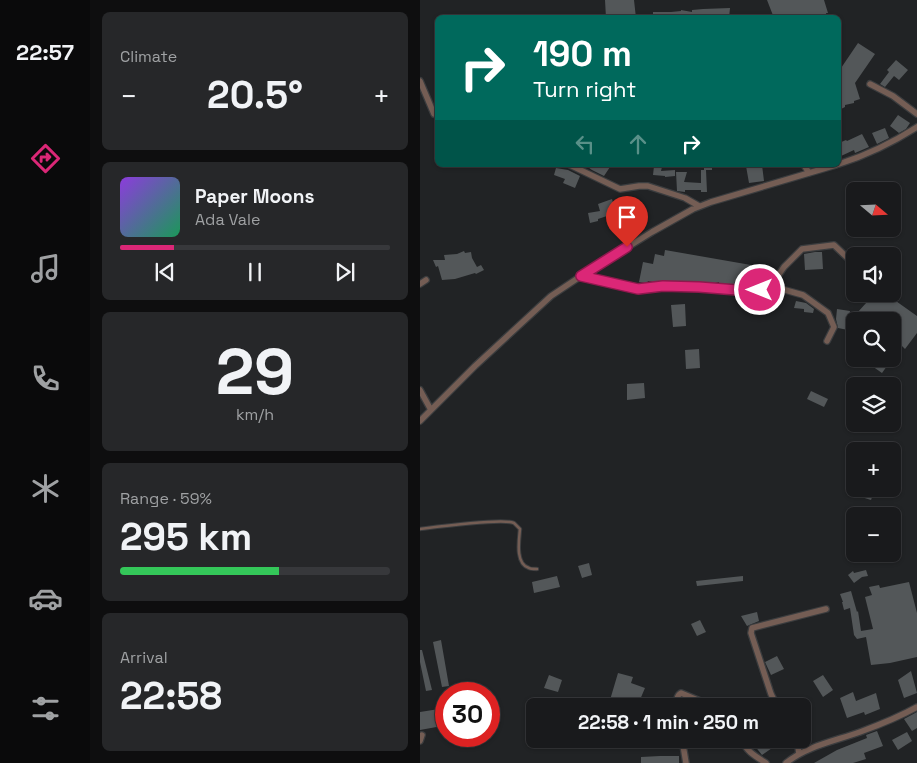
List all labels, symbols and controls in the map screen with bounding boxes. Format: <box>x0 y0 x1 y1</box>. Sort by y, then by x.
text: 190 m <box>533 32 632 76</box>
icon: right <box>450 35 515 100</box>
text: 22:57 <box>16 38 74 66</box>
text: Climate <box>120 46 177 67</box>
text: 20.5° <box>207 71 303 119</box>
text: Turn right <box>533 75 636 103</box>
text: − <box>120 78 137 114</box>
text: + <box>373 78 390 114</box>
icon: left <box>571 130 599 158</box>
icon: ahead <box>624 130 652 158</box>
icon: right <box>677 130 705 158</box>
icon: directions <box>28 141 63 176</box>
north arrow <box>846 182 901 238</box>
map controls <box>846 182 901 562</box>
text: Paper Moons <box>195 184 314 209</box>
pin <box>606 196 648 247</box>
icon: arrive <box>613 203 641 231</box>
text: Ada Vale <box>195 209 260 230</box>
button: sound <box>846 247 901 302</box>
icon: music <box>28 251 63 286</box>
icon: previous <box>151 258 179 286</box>
icon: pause <box>241 258 269 286</box>
icon: next <box>331 258 359 286</box>
position arrow <box>733 263 785 315</box>
button: search <box>846 312 901 367</box>
text: 29 <box>216 330 294 413</box>
icon: phone <box>28 361 63 396</box>
button: layers <box>846 377 901 432</box>
text: km/h <box>236 404 274 425</box>
button: + <box>846 442 901 497</box>
icon: climate <box>28 471 63 506</box>
text: Range · 59% <box>120 488 212 509</box>
button: − <box>846 507 901 562</box>
text: 295 km <box>120 513 252 561</box>
icon: car <box>28 581 63 616</box>
text: Arrival <box>120 647 168 668</box>
text: 22:58 <box>120 672 222 720</box>
speed limit sign: 30 <box>435 682 500 747</box>
icon: filters <box>28 691 63 726</box>
text: 22:58 · 1 min · 250 m <box>578 710 759 735</box>

